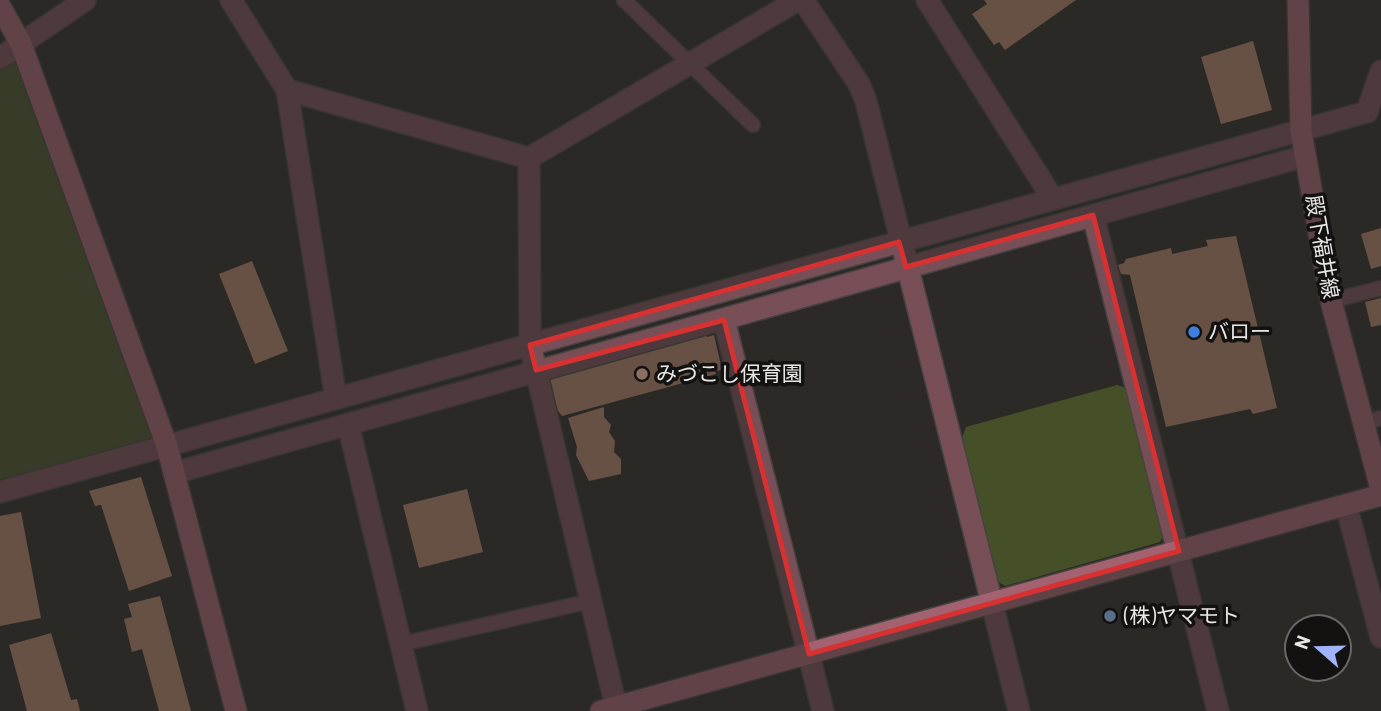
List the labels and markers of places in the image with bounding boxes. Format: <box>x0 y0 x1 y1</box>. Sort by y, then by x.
place label: バロー <box>1208 318 1271 343</box>
marker: バロー <box>1186 324 1202 340</box>
place label: みづこし保育園 <box>656 360 803 385</box>
marker: みづこし保育園 <box>634 366 650 382</box>
place label: (株)ヤマモト <box>1123 602 1240 627</box>
marker: (株)ヤマモト <box>1102 608 1118 624</box>

